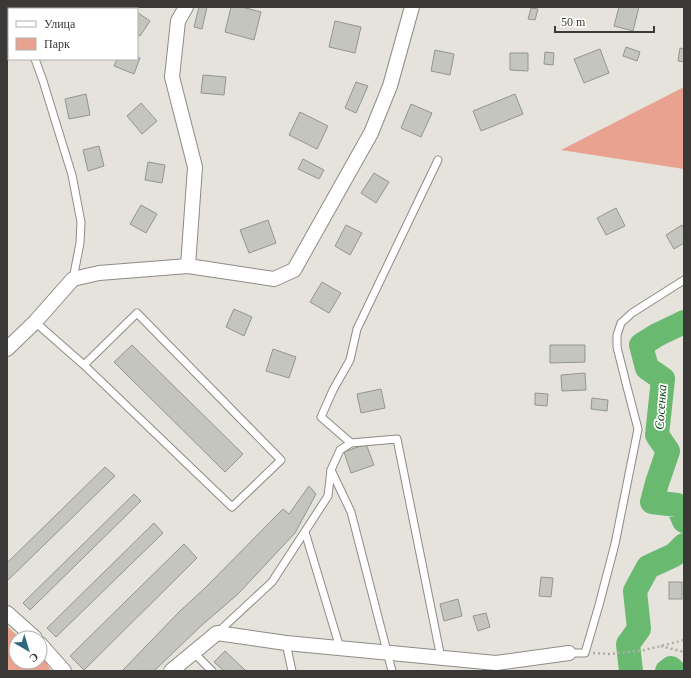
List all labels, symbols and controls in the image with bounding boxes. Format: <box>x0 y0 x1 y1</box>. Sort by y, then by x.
legend <box>8 8 138 60</box>
scale bar <box>555 8 654 34</box>
text: 50 m <box>561 15 586 29</box>
text: Улица <box>44 17 76 31</box>
text: Парк <box>44 37 70 51</box>
water label: Сосенка <box>651 383 670 430</box>
north arrow <box>8 630 48 670</box>
text: С <box>27 651 41 665</box>

